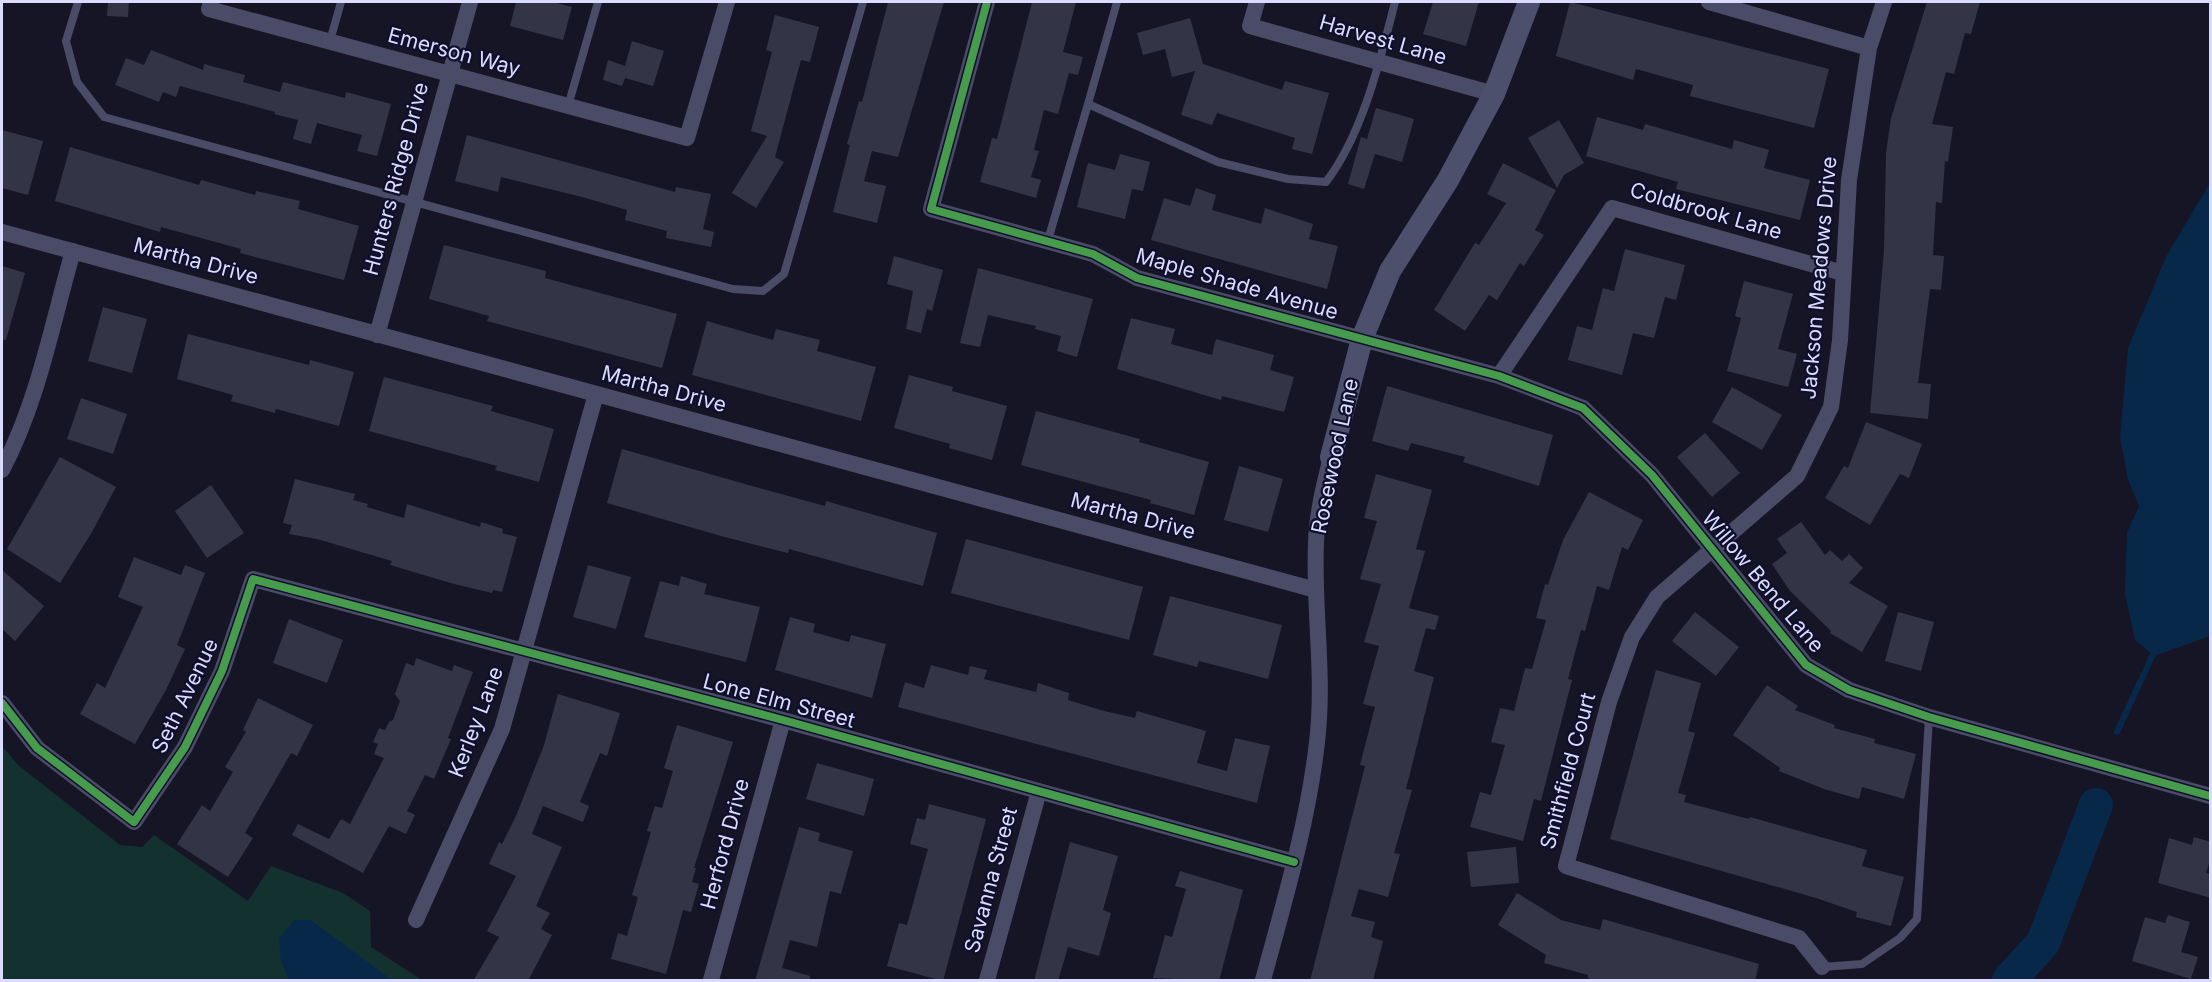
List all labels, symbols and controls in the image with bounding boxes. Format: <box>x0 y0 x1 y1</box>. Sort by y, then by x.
street label: Harvest Lane <box>1317 9 1450 70</box>
street label: Emerson Way <box>385 22 523 81</box>
street label: Hunters Ridge Drive <box>358 80 433 278</box>
street label: Jackson Meadows Drive <box>1795 155 1842 401</box>
street label: Coldbrook Lane <box>1627 177 1785 244</box>
street label: Martha Drive <box>131 232 261 289</box>
street label: Maple Shade Avenue <box>1133 243 1341 324</box>
street label: Martha Drive <box>599 360 729 417</box>
street label: Rosewood Lane <box>1306 376 1363 536</box>
street label: Martha Drive <box>1068 487 1198 544</box>
street label: Willow Bend Lane <box>1697 506 1830 657</box>
street label: Seth Avenue <box>146 634 223 757</box>
street label: Kerley Lane <box>443 663 508 781</box>
street label: Lone Elm Street <box>700 668 858 733</box>
street label: Smithfield Court <box>1535 690 1600 852</box>
street label: Herford Drive <box>695 776 754 912</box>
street label: Savanna Street <box>959 804 1022 956</box>

